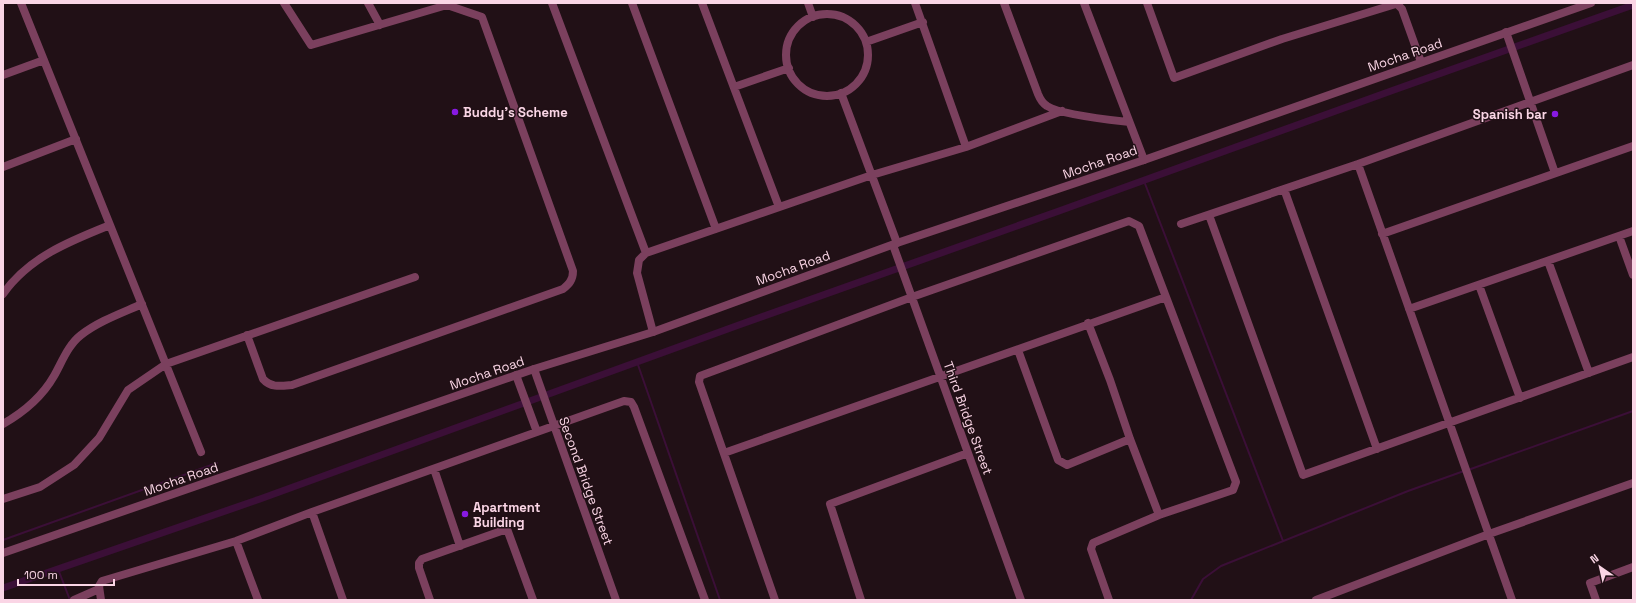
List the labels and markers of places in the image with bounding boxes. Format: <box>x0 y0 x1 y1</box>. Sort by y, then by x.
place label: Buddy’s Scheme <box>463 104 568 121</box>
place label: Spanish bar <box>1473 106 1547 123</box>
marker: Buddy’s Scheme <box>450 107 460 117</box>
marker: Spanish bar <box>1550 109 1560 119</box>
place label: Apartment Building <box>473 499 541 531</box>
marker: Apartment Building <box>460 509 470 519</box>

